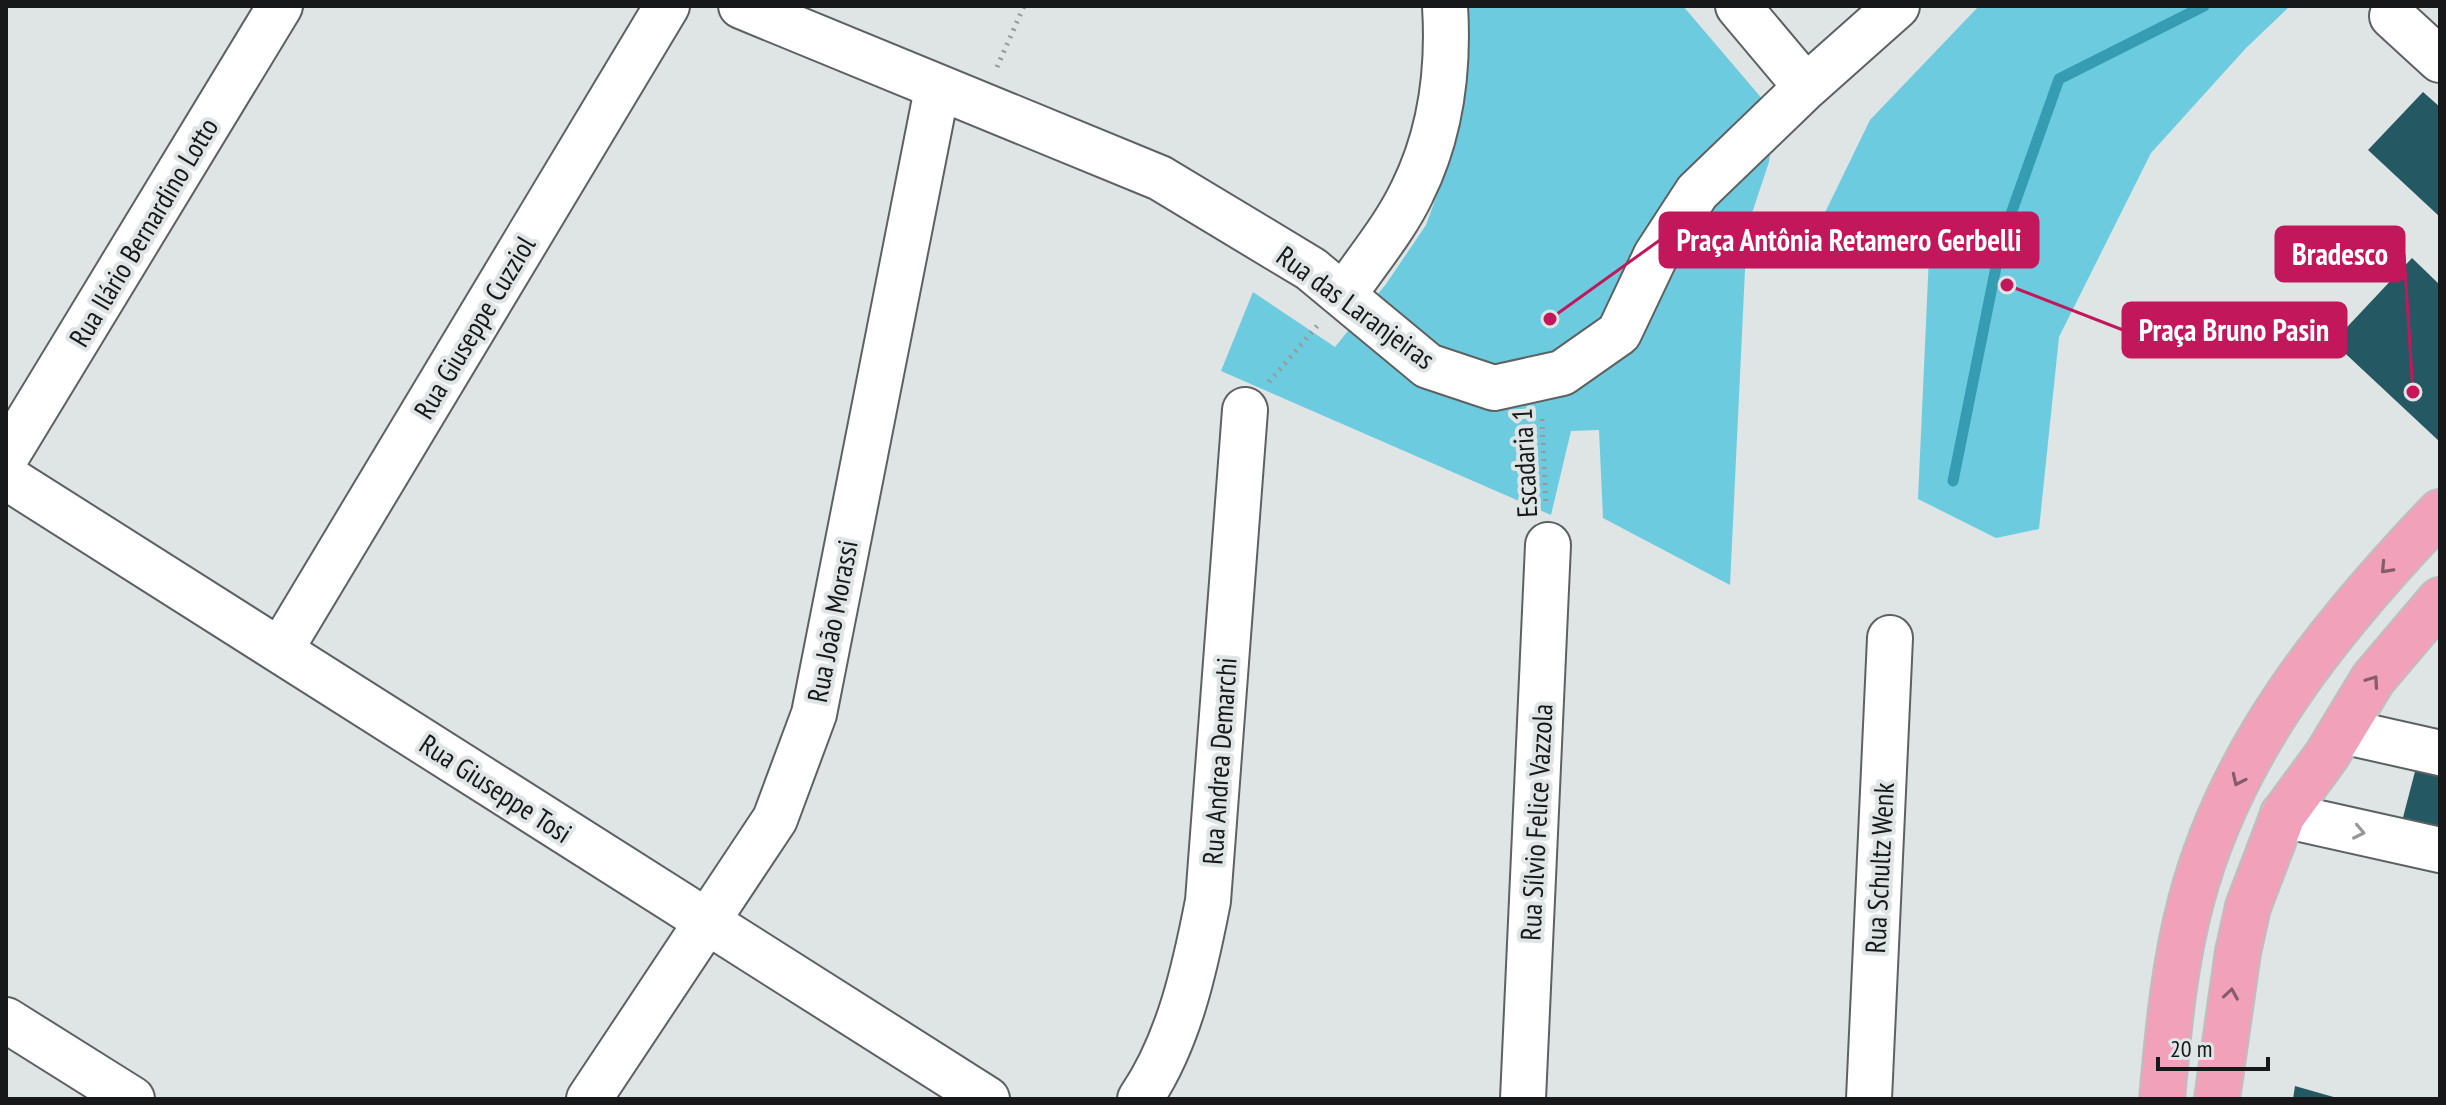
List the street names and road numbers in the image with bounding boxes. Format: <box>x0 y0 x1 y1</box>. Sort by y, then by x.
street label: Rua Ilário Bernardino Lotto <box>60 111 226 353</box>
street label: Rua Giuseppe Cuzziol <box>405 228 543 425</box>
street label: Rua das Laranjeiras <box>1269 237 1443 377</box>
street label: Escadaria 1 <box>1503 407 1545 519</box>
street label: Rua João Morassi <box>798 537 866 705</box>
street label: Rua Andrea Demarchi <box>1193 656 1245 866</box>
street label: Rua Sílvio Felice Vazzola <box>1511 703 1561 941</box>
street label: Rua Giuseppe Tosi <box>413 725 579 851</box>
street label: Rua Schultz Wenk <box>1856 782 1902 954</box>

